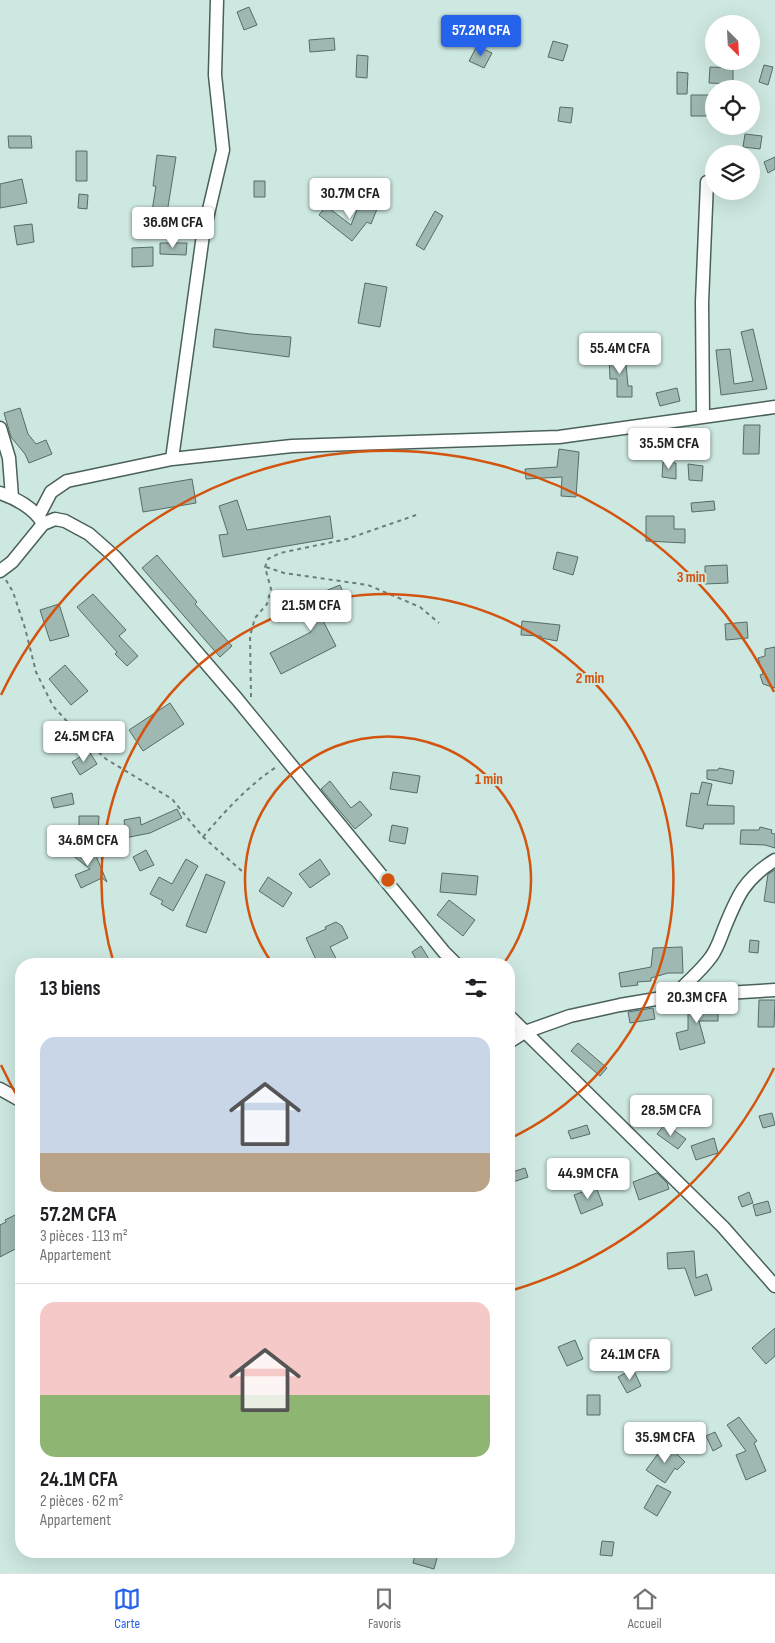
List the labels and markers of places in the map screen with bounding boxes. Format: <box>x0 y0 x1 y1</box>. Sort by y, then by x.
pin: 57.2M CFA <box>424 15 538 57</box>
pin: 30.7M CFA <box>293 178 407 220</box>
pin: 36.6M CFA <box>116 206 230 249</box>
pin: 55.4M CFA <box>563 332 677 375</box>
pin: 35.5M CFA <box>612 428 726 470</box>
pin: 21.5M CFA <box>254 590 368 632</box>
pin: 24.5M CFA <box>27 720 141 763</box>
pin: 34.6M CFA <box>31 824 145 867</box>
centre of rings <box>379 871 397 889</box>
pin: 20.3M CFA <box>640 982 754 1024</box>
pin: 28.5M CFA <box>614 1094 728 1137</box>
pin: 44.9M CFA <box>531 1158 645 1200</box>
pin: 24.1M CFA <box>573 1338 687 1381</box>
pin: 35.9M CFA <box>608 1422 722 1464</box>

